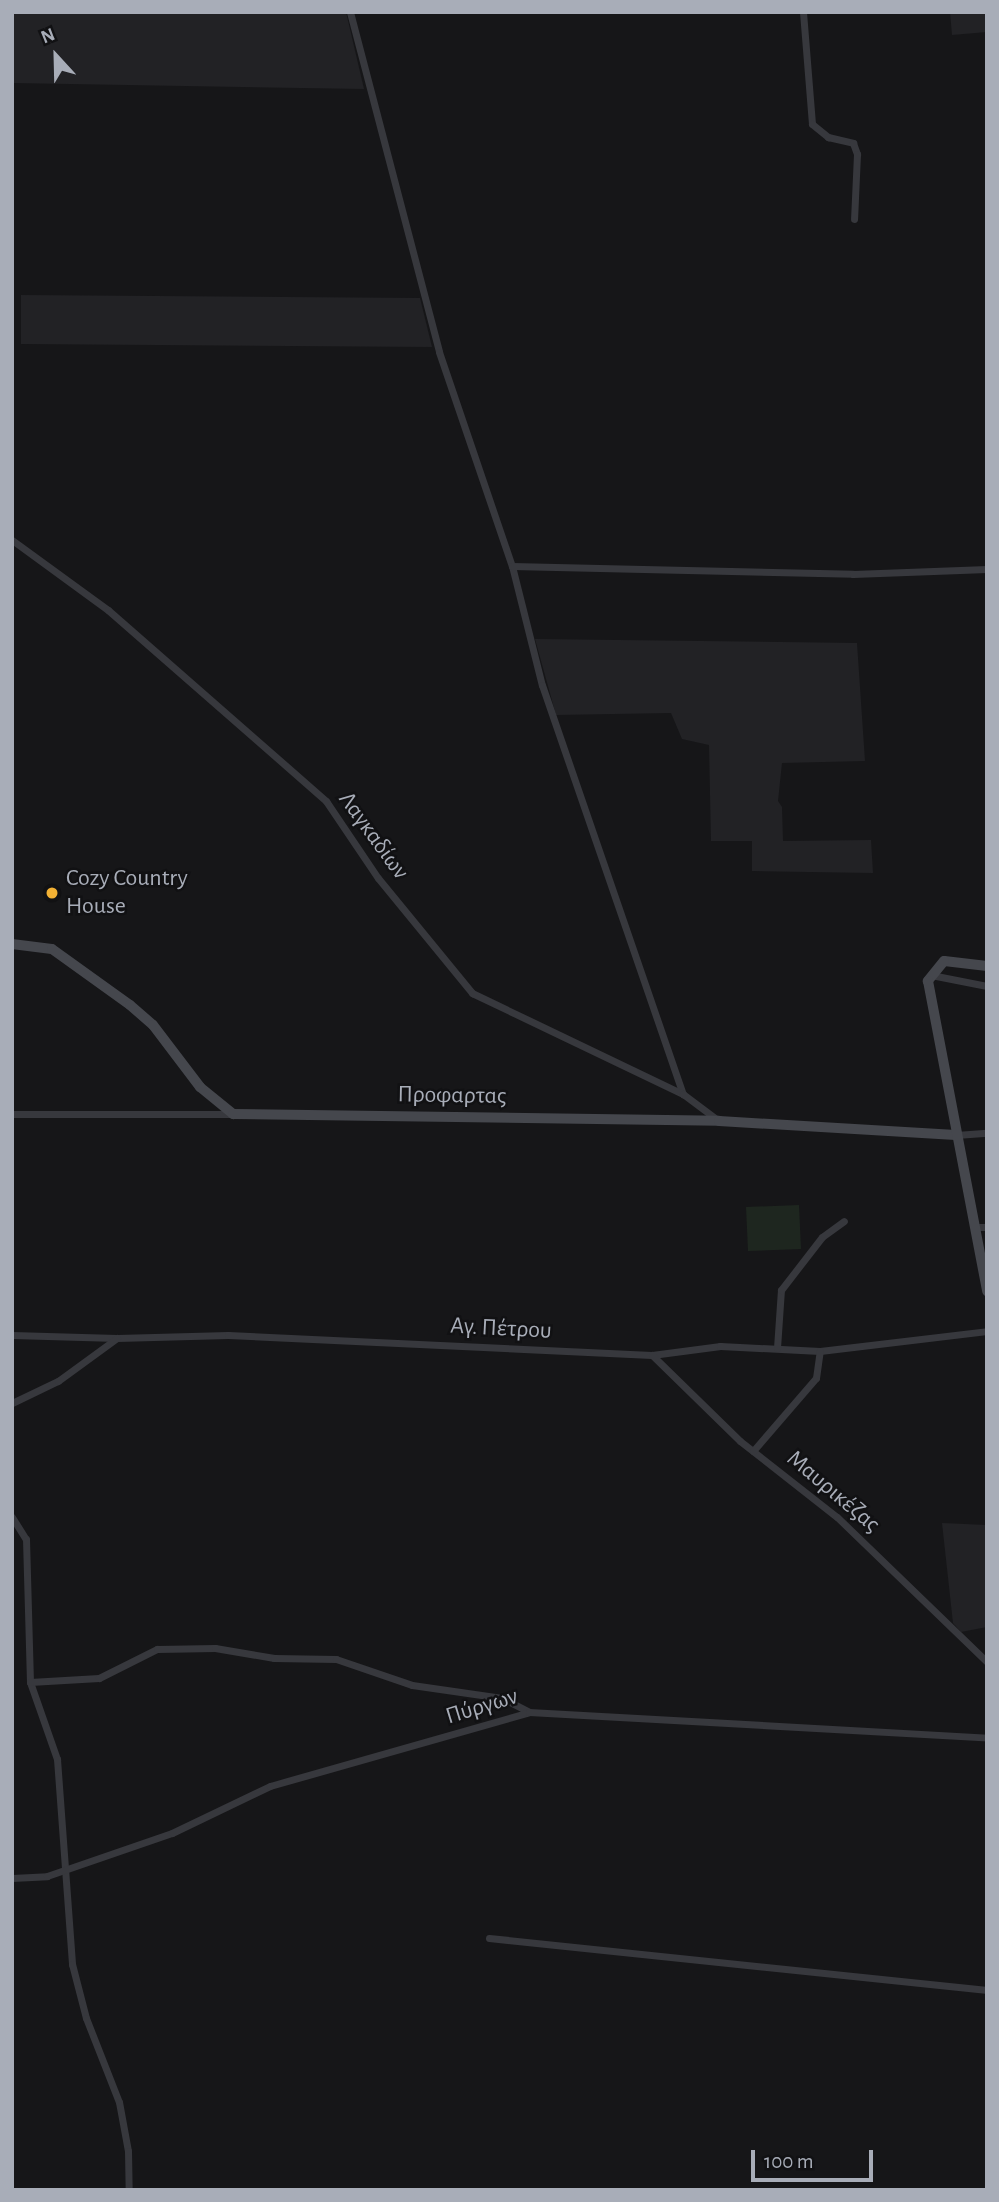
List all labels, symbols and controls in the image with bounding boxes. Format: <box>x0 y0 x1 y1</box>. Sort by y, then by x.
north arrow <box>21 21 91 91</box>
text: N <box>38 25 58 47</box>
street label: Λαγκαδίων <box>332 786 414 886</box>
place label: Cozy Country House <box>66 865 188 921</box>
marker: Cozy Country House <box>44 885 60 901</box>
street label: Προφαρτας <box>397 1081 507 1111</box>
street label: Αγ. Πέτρου <box>450 1312 552 1346</box>
street label: Μαυρικέζας <box>781 1445 885 1539</box>
street label: Πύργων <box>442 1682 522 1732</box>
scale bar <box>754 2136 876 2180</box>
text: 100 m <box>764 2151 814 2172</box>

